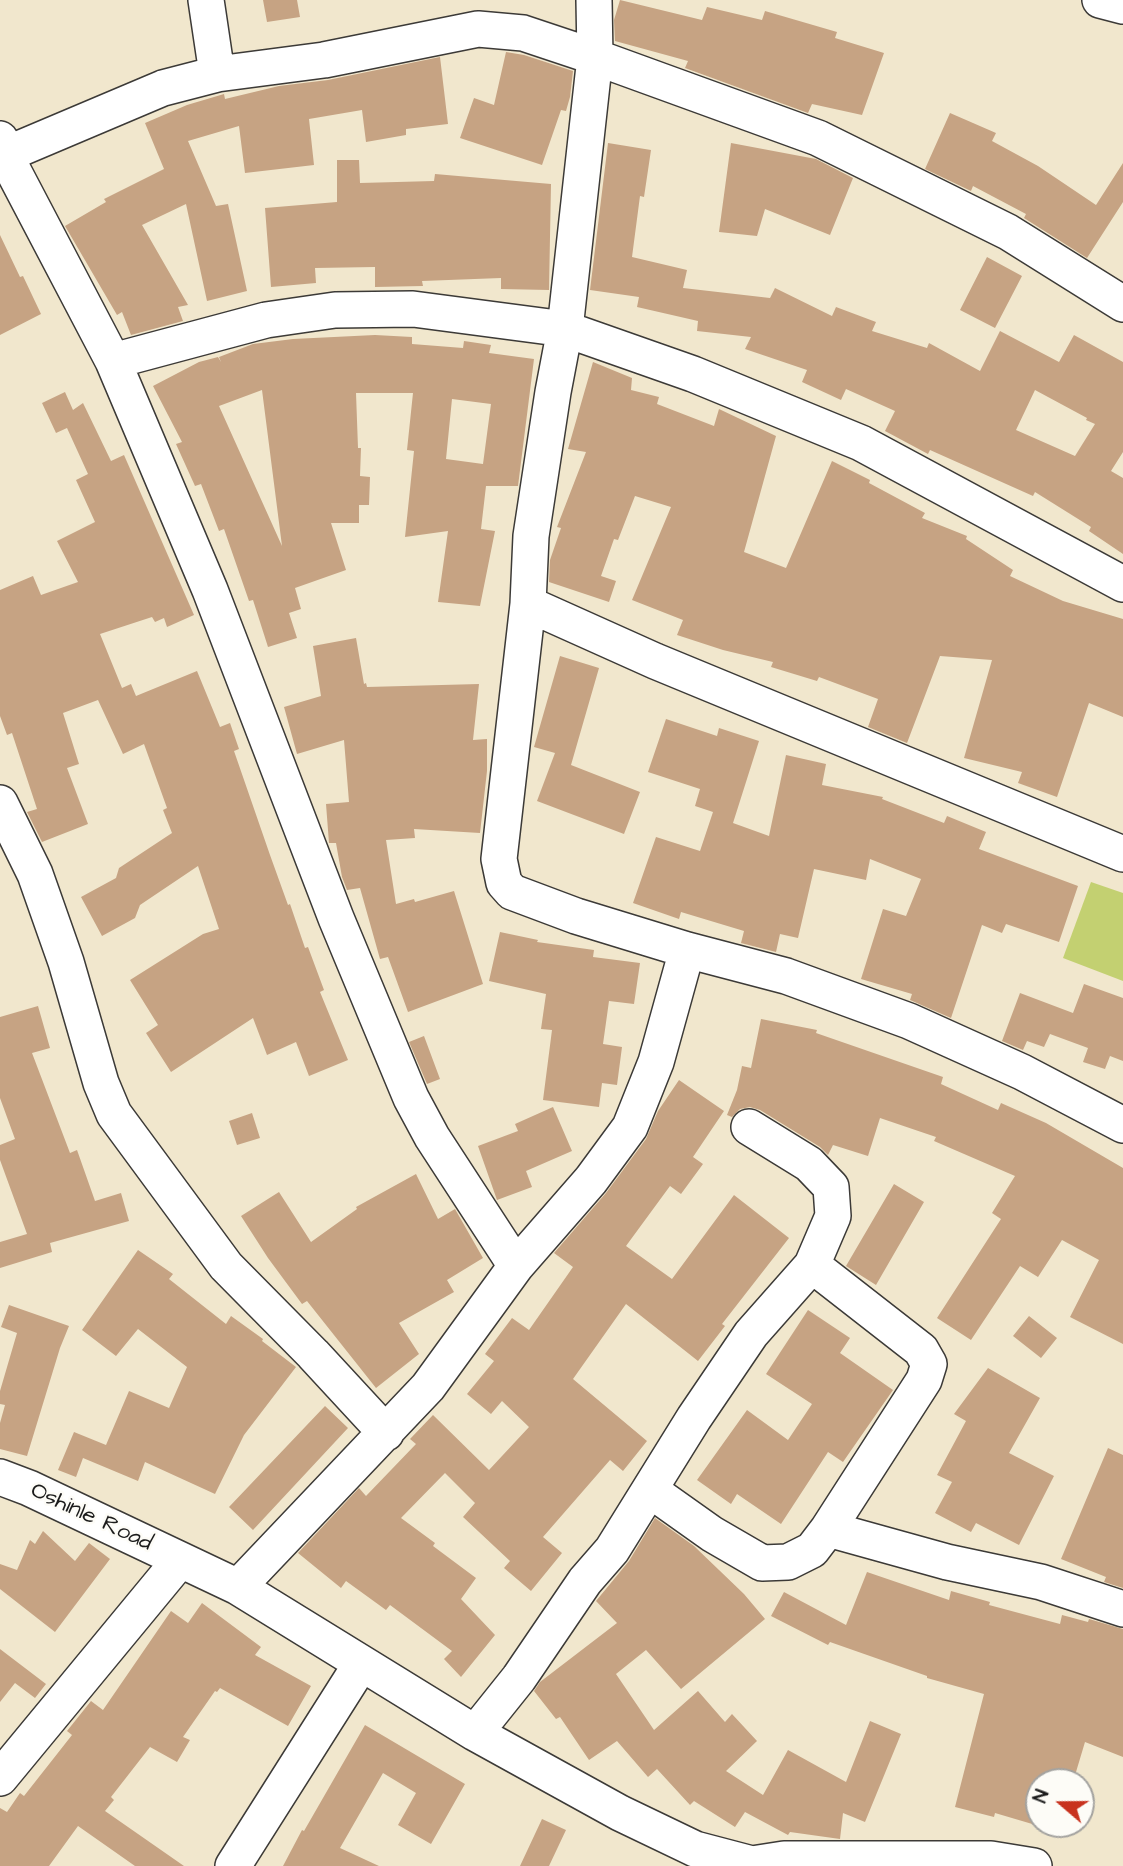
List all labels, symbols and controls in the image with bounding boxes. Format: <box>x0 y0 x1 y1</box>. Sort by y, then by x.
street label: Oshinle Road <box>26 1478 156 1558</box>
north arrow <box>1025 1768 1095 1838</box>
text: N <box>1027 1786 1056 1807</box>

